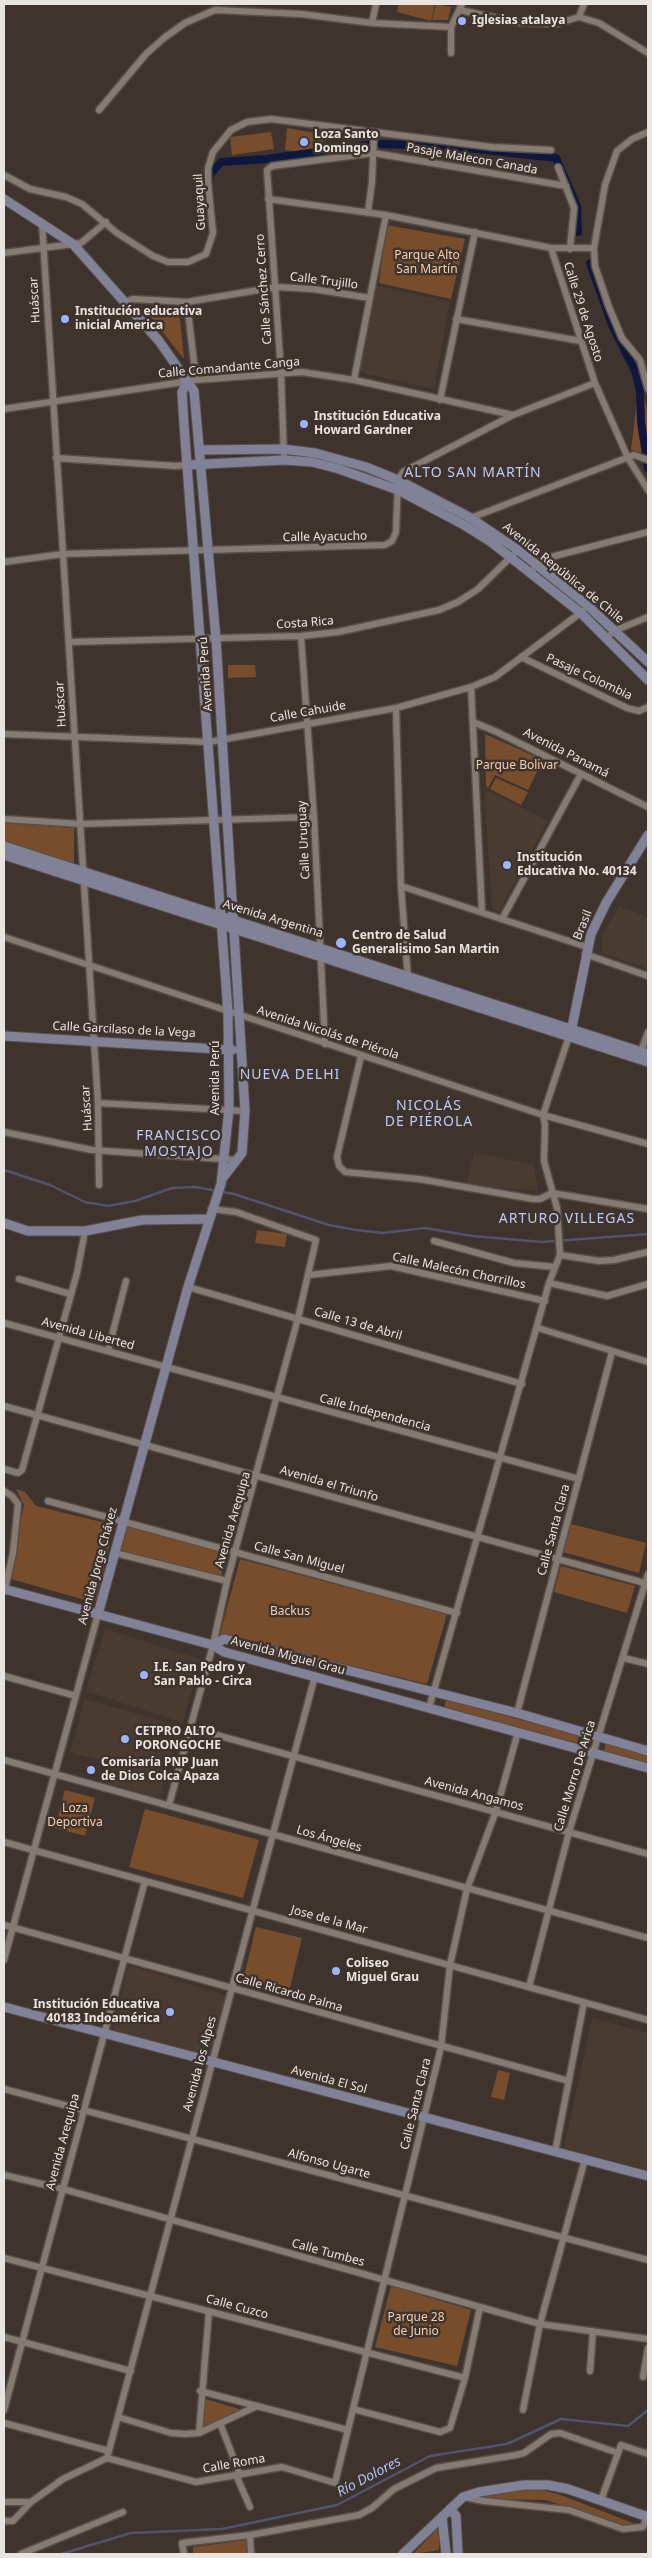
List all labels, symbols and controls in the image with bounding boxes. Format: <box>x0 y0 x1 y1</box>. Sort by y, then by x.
place label: Iglesias atalaya <box>472 14 565 28</box>
marker: Iglesias atalaya <box>456 15 468 27</box>
place label: Loza Santo Domingo <box>314 128 379 156</box>
marker: Loza Santo Domingo <box>298 136 310 148</box>
street label: Pasaje Malecon Canada <box>405 140 539 178</box>
street label: Guayaquil <box>191 173 209 231</box>
street label: Calle Sánchez Cerro <box>253 233 275 345</box>
park label: Parque Alto San Martín <box>394 249 460 277</box>
street label: Calle 29 de Agosto <box>560 260 606 364</box>
street label: Calle Trujillo <box>289 270 359 292</box>
street label: Huáscar <box>27 277 43 323</box>
place label: Institución educativa inicial America <box>75 305 202 333</box>
marker: Institución educativa inicial America <box>59 313 71 325</box>
street label: Calle Comandante Canga <box>158 355 300 381</box>
place label: Institución Educativa Howard Gardner <box>314 410 441 438</box>
marker: Institución Educativa Howard Gardner <box>298 418 310 430</box>
district label: ALTO SAN MARTÍN <box>402 465 544 481</box>
street label: Avenida República de Chile <box>500 520 626 626</box>
street label: Calle Ayacucho <box>283 529 367 545</box>
street label: Costa Rica <box>276 614 334 632</box>
street label: Avenida Perú <box>196 636 216 712</box>
street label: Pasaje Colombia <box>544 651 634 703</box>
street label: Huáscar <box>53 681 69 727</box>
street label: Calle Cahuide <box>269 698 347 726</box>
street label: Avenida Panamá <box>521 725 611 781</box>
park label: Parque Bolivar <box>476 759 558 773</box>
street label: Calle Uruguay <box>295 800 313 880</box>
place label: Institución Educativa No. 40134 <box>517 851 637 879</box>
marker: Institución Educativa No. 40134 <box>501 859 513 871</box>
street label: Avenida Argentina <box>221 897 325 941</box>
street label: Brasil <box>570 908 596 942</box>
place label: Centro de Salud Generalisimo San Martin <box>352 929 499 957</box>
marker: Centro de Salud Generalisimo San Martin <box>334 936 348 950</box>
street label: Avenida Nicolás de Piérola <box>255 1003 401 1063</box>
street label: Calle Garcilaso de la Vega <box>52 1019 196 1041</box>
street label: Avenida Perú <box>209 1041 223 1115</box>
district label: NUEVA DELHI <box>238 1067 342 1083</box>
street label: Huáscar <box>79 1085 95 1131</box>
district label: NICOLÁS DE PIÉROLA <box>383 1098 475 1130</box>
district label: FRANCISCO MOSTAJO <box>135 1128 223 1160</box>
district label: ARTURO VILLEGAS <box>497 1211 637 1227</box>
street label: Calle Malecón Chorrillos <box>391 1250 527 1292</box>
street label: Calle 13 de Abril <box>312 1305 404 1343</box>
street label: Avenida Liberted <box>40 1315 136 1353</box>
street label: Calle Independencia <box>318 1391 432 1435</box>
street label: Avenida el Triunfo <box>278 1463 380 1505</box>
street label: Avenida Arequipa <box>212 1470 254 1570</box>
street label: Calle Santa Clara <box>535 1483 573 1577</box>
street label: Avenida Jorge Chávez <box>75 1506 121 1626</box>
street label: Calle San Miguel <box>252 1539 346 1577</box>
park label: Backus <box>270 1605 310 1619</box>
street label: Avenida Miguel Grau <box>229 1634 347 1678</box>
place label: I.E. San Pedro y San Pablo - Circa <box>154 1661 252 1689</box>
marker: I.E. San Pedro y San Pablo - Circa <box>138 1669 150 1681</box>
street label: Calle Morro De Arica <box>551 1719 599 1833</box>
place label: CETPRO ALTO PORONGOCHE <box>135 1725 221 1753</box>
marker: CETPRO ALTO PORONGOCHE <box>119 1733 131 1745</box>
place label: Comisaría PNP Juan de Dios Colca Apaza <box>101 1756 219 1784</box>
marker: Comisaría PNP Juan de Dios Colca Apaza <box>85 1764 97 1776</box>
street label: Avenida Angamos <box>423 1774 525 1814</box>
park label: Loza Deportiva <box>47 1802 103 1830</box>
street label: Los Ángeles <box>295 1823 363 1855</box>
street label: Jose de la Mar <box>289 1903 369 1937</box>
place label: Coliseo Miguel Grau <box>346 1957 419 1985</box>
marker: Coliseo Miguel Grau <box>330 1965 342 1977</box>
street label: Calle Ricardo Palma <box>234 1971 344 2015</box>
place label: Institución Educativa 40183 Indoamérica <box>33 1998 160 2026</box>
marker: Institución Educativa 40183 Indoamérica <box>164 2006 176 2018</box>
street label: Avenida los Alpes <box>180 2015 220 2113</box>
street label: Calle Santa Clara <box>398 2057 434 2151</box>
street label: Avenida El Sol <box>289 2063 369 2097</box>
street label: Avenida Arequipa <box>43 2092 83 2192</box>
street label: Alfonso Ugarte <box>286 2146 372 2182</box>
street label: Calle Tumbes <box>290 2236 366 2270</box>
street label: Calle Cuzco <box>204 2292 270 2322</box>
park label: Parque 28 de Junio <box>387 2311 445 2339</box>
street label: Calle Roma <box>202 2451 266 2477</box>
water label: Río Dolores <box>334 2453 404 2501</box>

